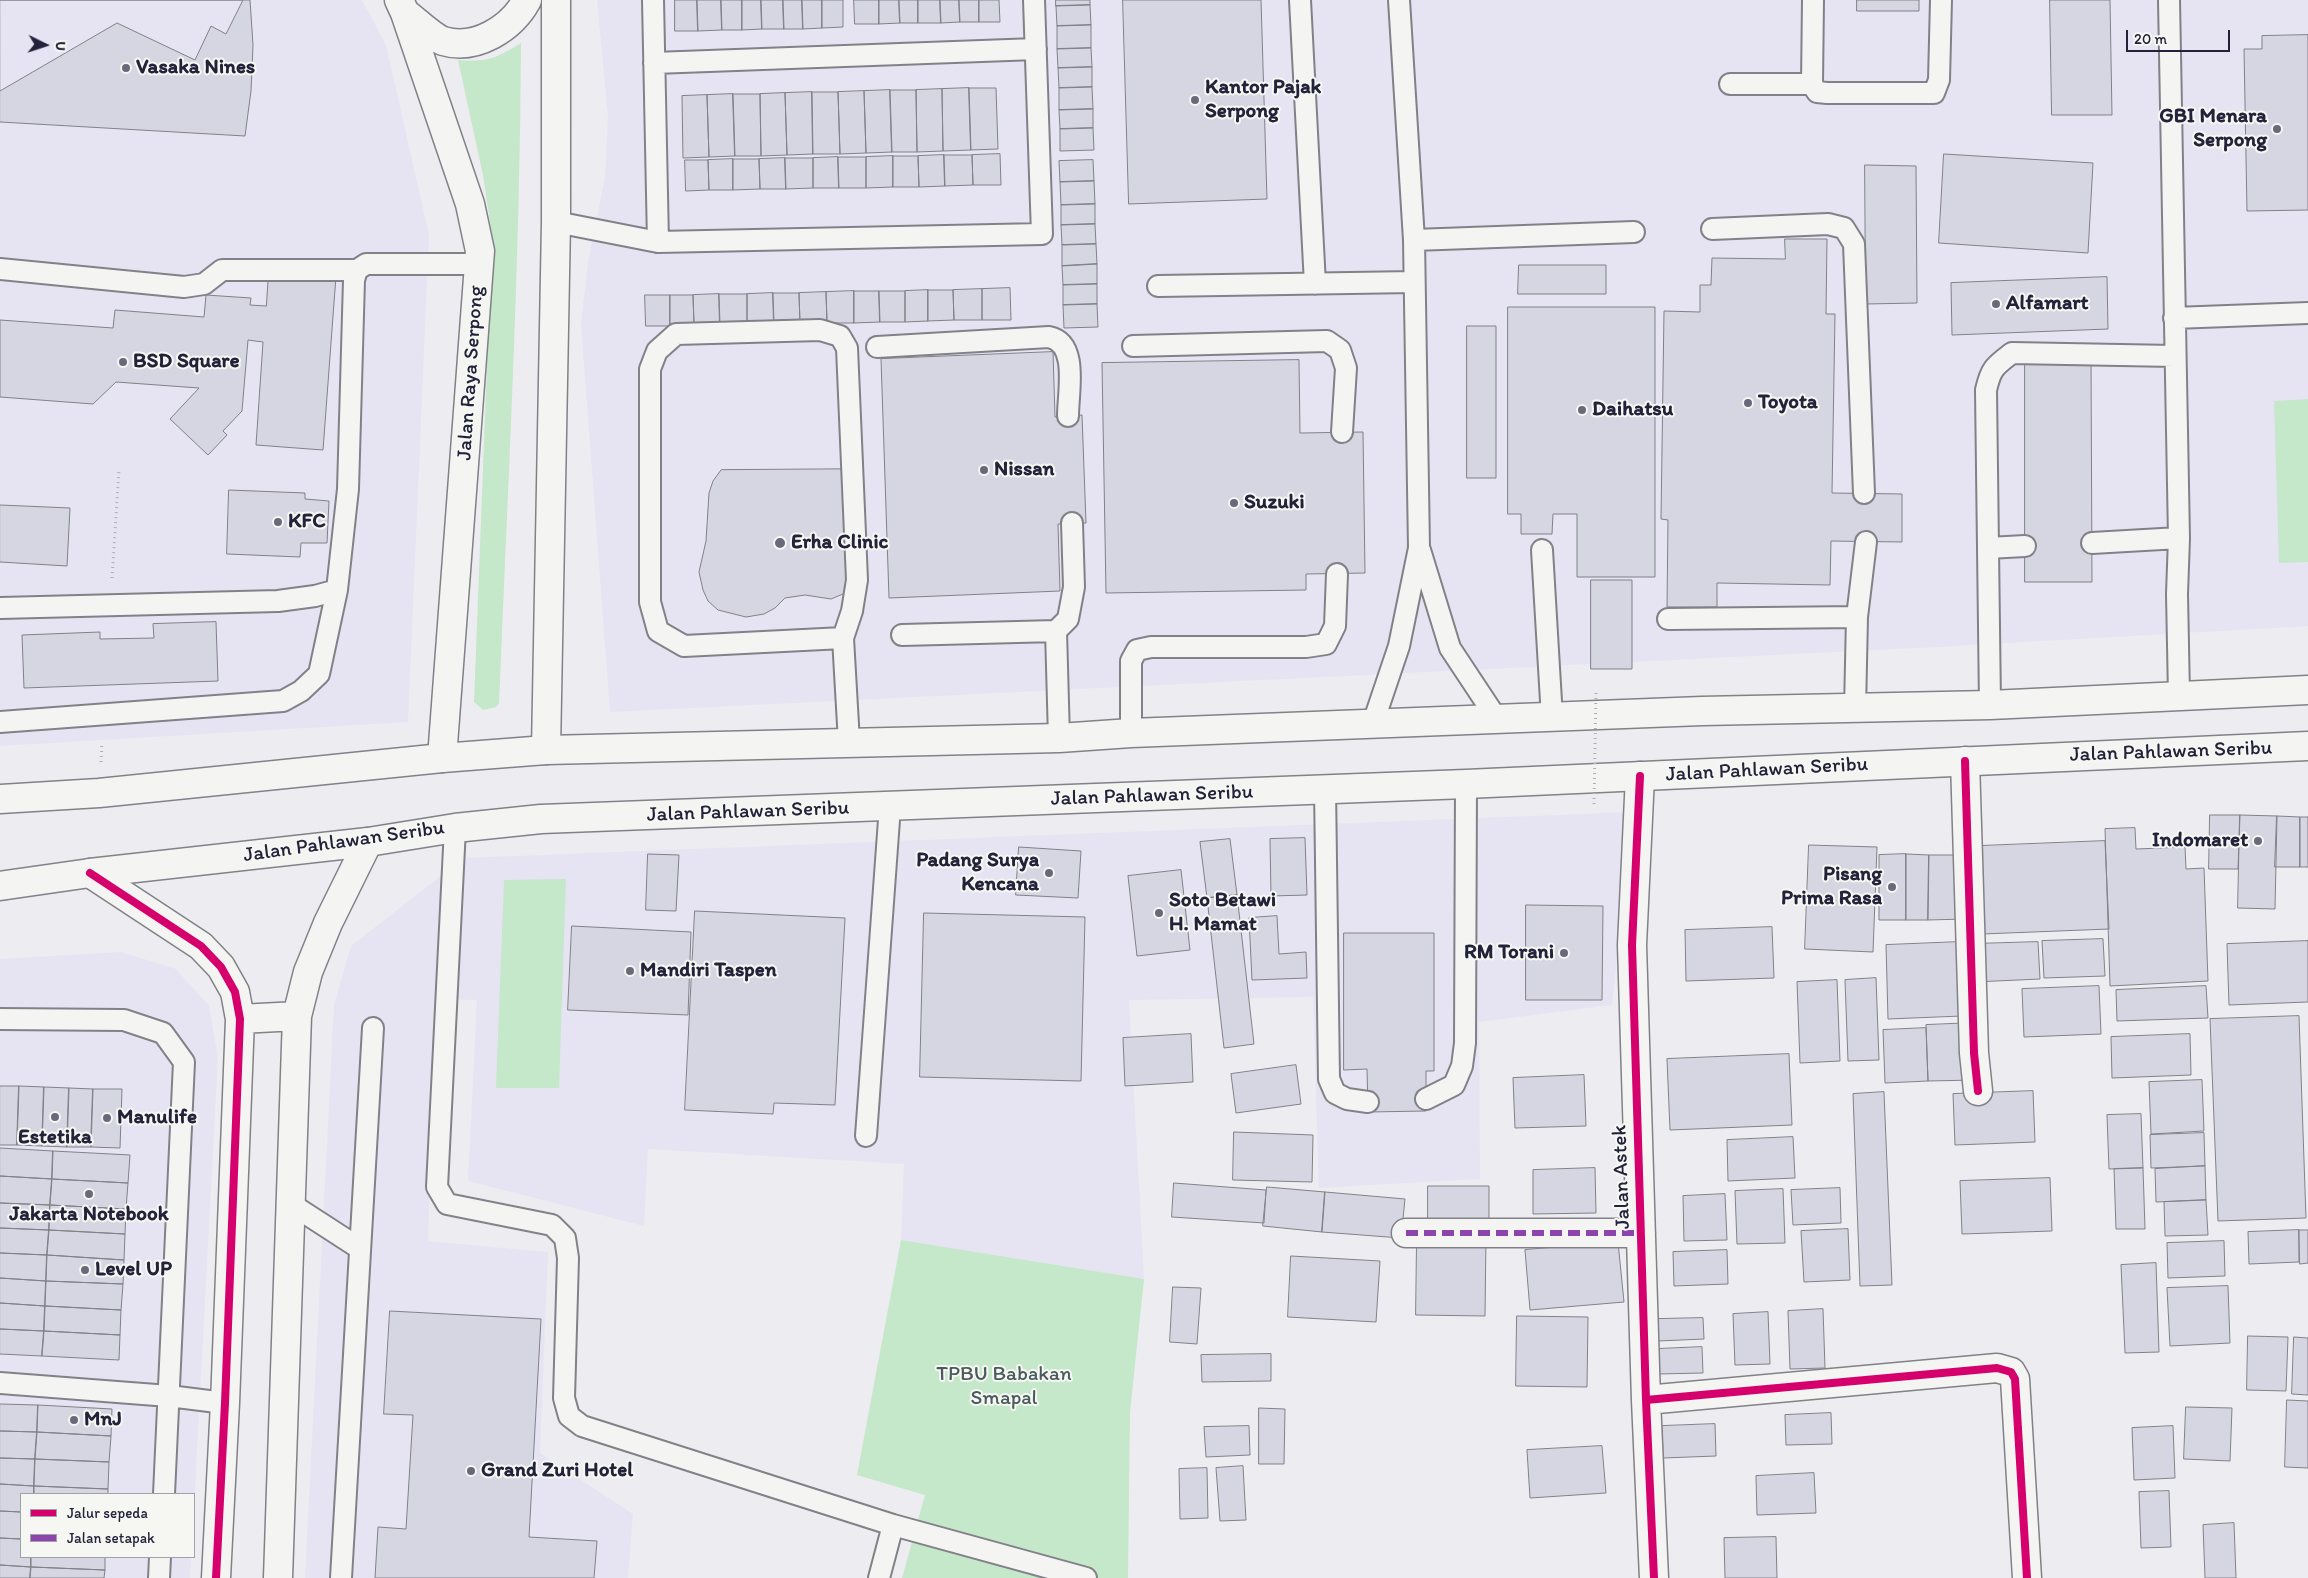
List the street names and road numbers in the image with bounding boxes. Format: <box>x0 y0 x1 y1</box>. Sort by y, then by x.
street label: Jalan Raya Serpong <box>452 285 490 461</box>
street label: Jalan Pahlawan Seribu <box>2069 736 2273 768</box>
street label: Jalan Pahlawan Seribu <box>1665 752 1869 788</box>
street label: Jalan Pahlawan Seribu <box>1050 780 1254 812</box>
street label: Jalan Pahlawan Seribu <box>646 796 850 828</box>
street label: Jalan Pahlawan Seribu <box>242 815 446 869</box>
street label: Jalan Astek <box>1608 1124 1636 1230</box>

